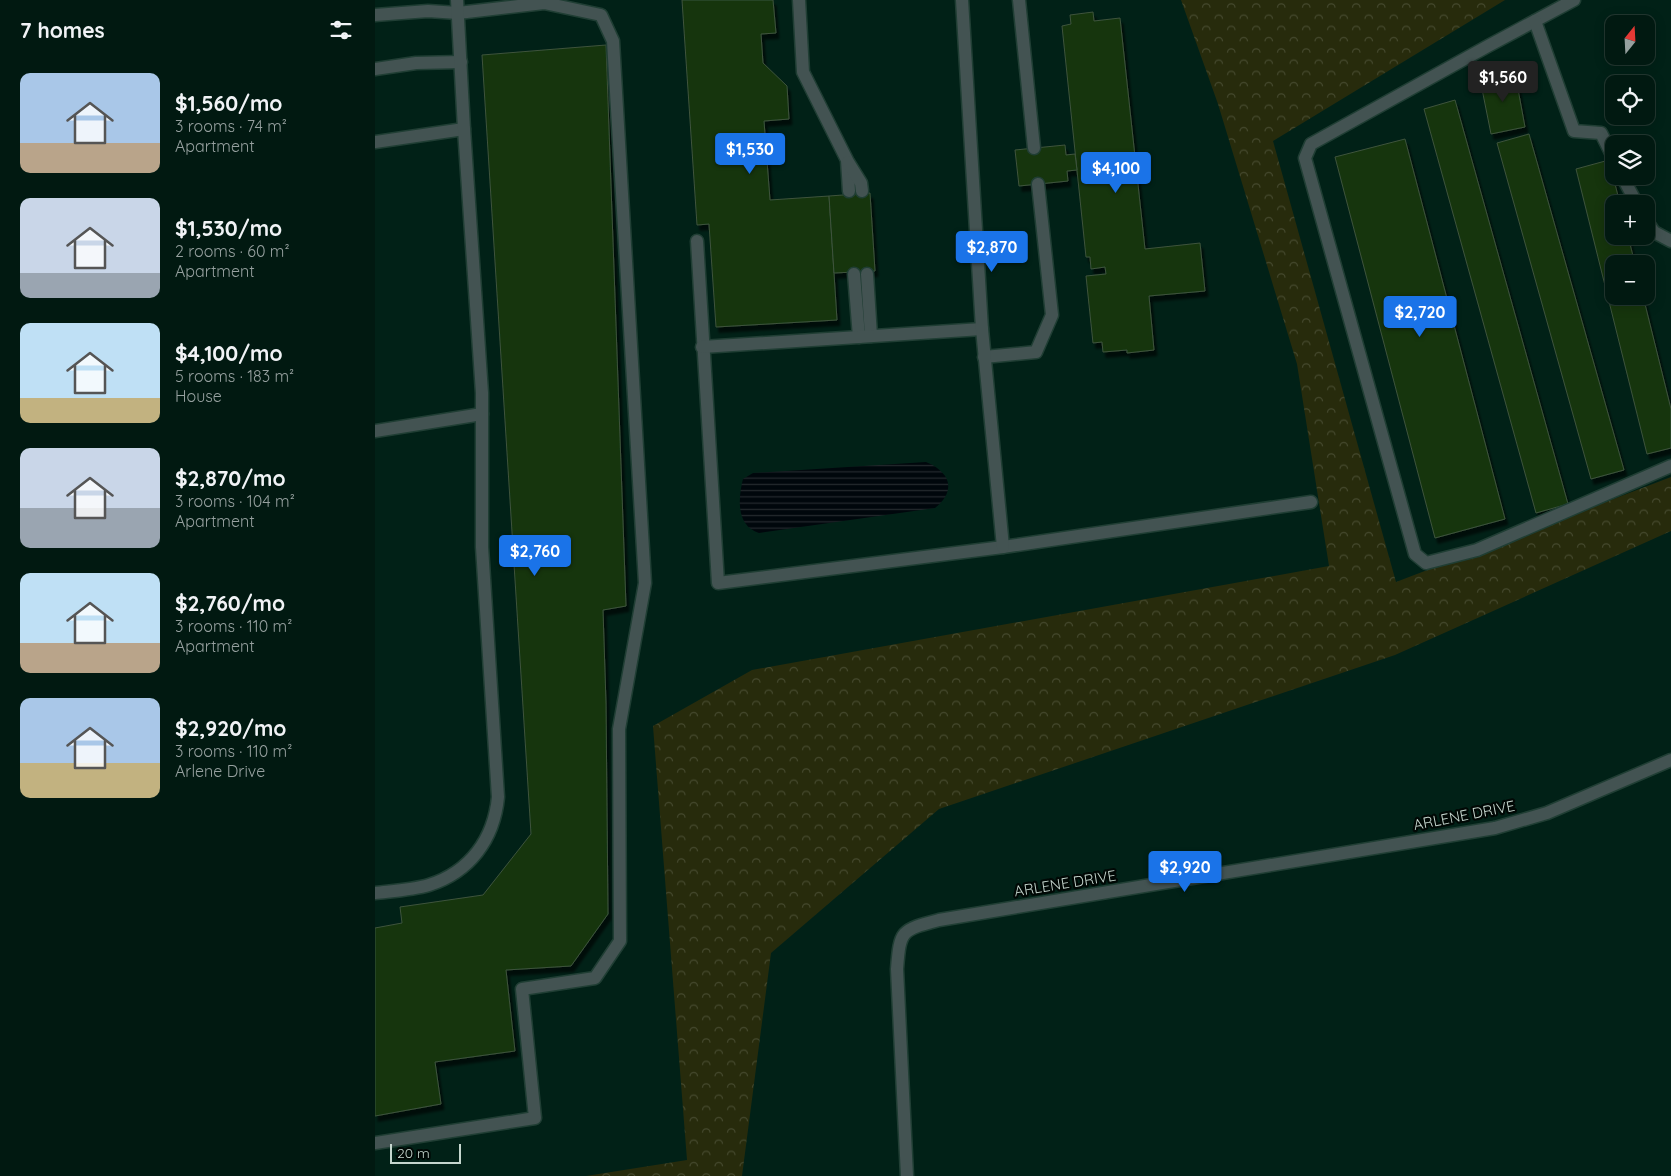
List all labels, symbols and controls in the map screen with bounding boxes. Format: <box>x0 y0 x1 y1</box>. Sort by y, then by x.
north arrow <box>1605 15 1655 65</box>
map controls <box>1605 15 1655 305</box>
icon: filters <box>327 16 355 44</box>
text: 7 homes <box>20 17 105 43</box>
pin: $1,560 <box>1462 61 1544 103</box>
text: $1,560 <box>1479 67 1527 87</box>
button: locate <box>1605 75 1655 125</box>
text: $1,560/mo <box>175 90 282 116</box>
icon: home <box>60 93 120 153</box>
text: 3 rooms · 74 m² <box>175 116 287 136</box>
pin: $1,530 <box>709 132 791 175</box>
button: layers <box>1605 135 1655 185</box>
text: Apartment <box>175 136 255 156</box>
text: $1,530 <box>726 139 774 159</box>
pin: $4,100 <box>1075 152 1157 194</box>
text: $4,100 <box>1092 158 1140 178</box>
button: + <box>1605 195 1655 245</box>
text: $1,530/mo <box>175 215 282 241</box>
icon: home <box>60 218 120 278</box>
pin: $2,870 <box>951 230 1033 273</box>
text: $2,870 <box>967 237 1017 257</box>
text: 2 rooms · 60 m² <box>175 241 289 261</box>
button: − <box>1605 255 1655 305</box>
text: Apartment <box>175 261 255 281</box>
pin: $2,720 <box>1379 296 1461 338</box>
text: $2,720 <box>1395 302 1445 322</box>
text: $4,100/mo <box>175 340 283 366</box>
icon: home <box>60 343 120 403</box>
text: 5 rooms · 183 m² <box>175 366 294 386</box>
text: House <box>175 386 222 406</box>
text: $2,870/mo <box>175 465 286 491</box>
icon: home <box>60 468 120 528</box>
text: 3 rooms · 104 m² <box>175 491 295 511</box>
text: Apartment <box>175 511 255 531</box>
pin: $2,760 <box>494 534 576 577</box>
text: $2,760 <box>510 541 560 561</box>
text: $2,760/mo <box>175 590 285 616</box>
icon: home <box>60 593 120 653</box>
text: 3 rooms · 110 m² <box>175 616 292 636</box>
text: Apartment <box>175 636 255 656</box>
text: $2,920/mo <box>175 715 286 741</box>
icon: home <box>60 718 120 778</box>
text: 3 rooms · 110 m² <box>175 741 292 761</box>
text: Arlene Drive <box>175 761 265 781</box>
street label: ARLENE DRIVE <box>1412 796 1516 834</box>
pin: $2,920 <box>1144 850 1226 893</box>
text: $2,920 <box>1159 857 1211 877</box>
street label: ARLENE DRIVE <box>1013 866 1117 900</box>
scale bar <box>390 1141 461 1164</box>
text: 20 m <box>397 1144 430 1162</box>

